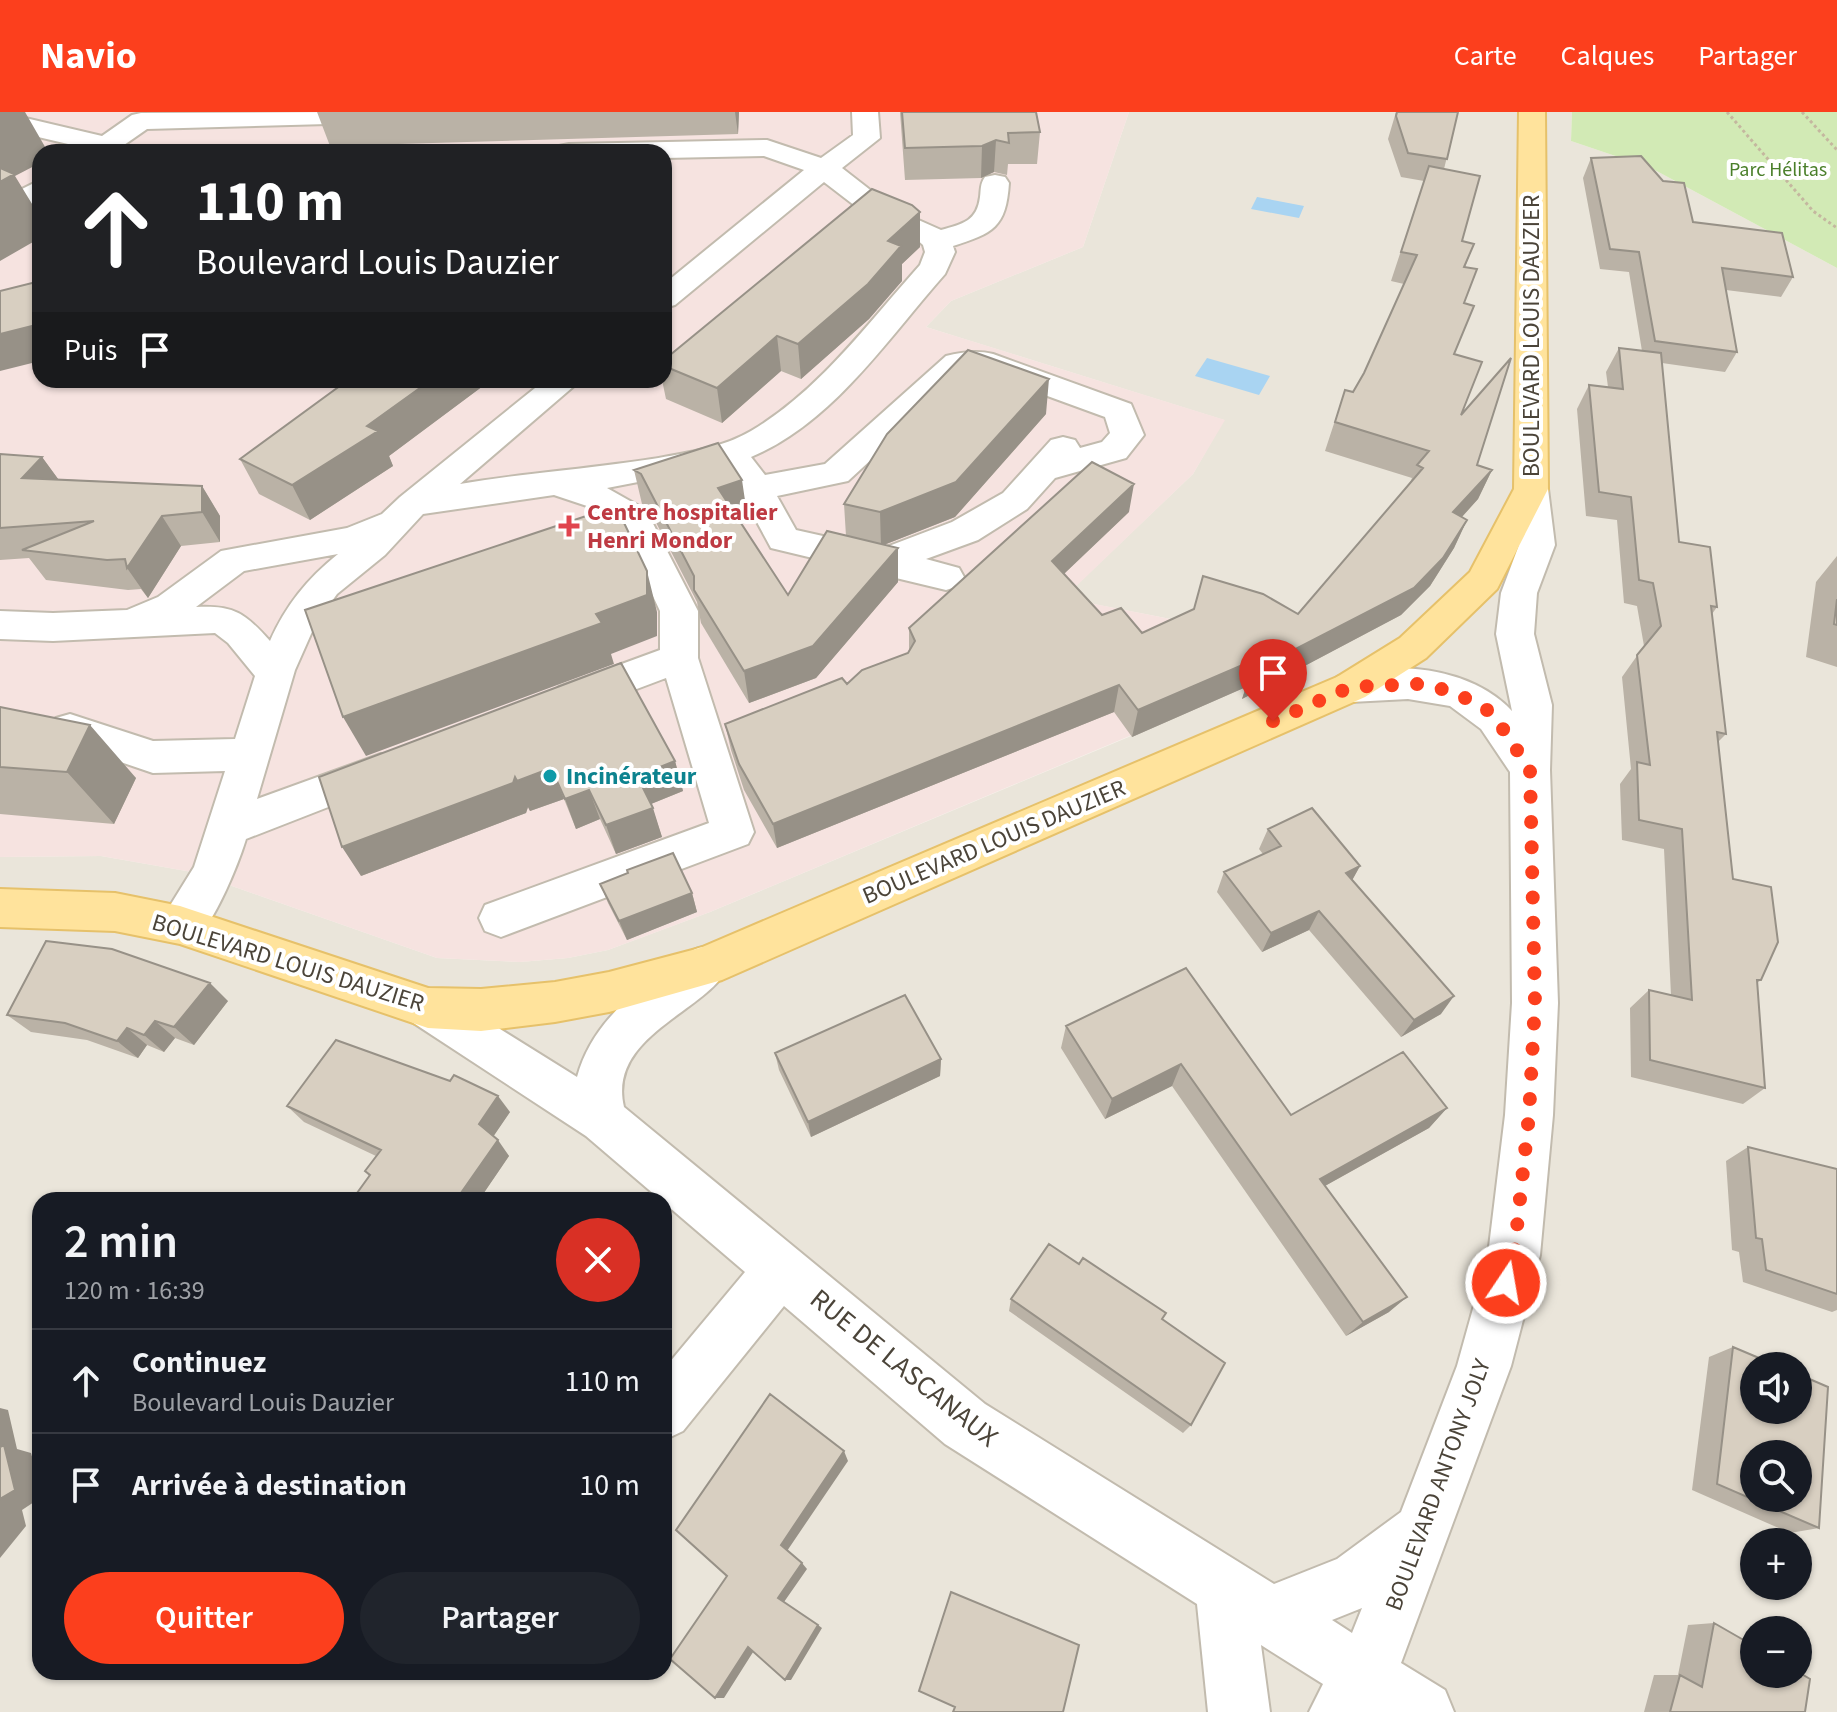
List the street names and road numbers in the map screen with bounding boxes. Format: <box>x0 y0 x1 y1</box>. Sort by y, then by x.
street label: BOULEVARD LOUIS DAUZIER <box>1514 194 1549 477</box>
street label: BOULEVARD LOUIS DAUZIER <box>857 771 1131 913</box>
street label: BOULEVARD LOUIS DAUZIER <box>148 905 429 1021</box>
street label: RUE DE LASCANAUX <box>801 1279 1007 1457</box>
street label: BOULEVARD ANTONY JOLY <box>1376 1354 1500 1616</box>

